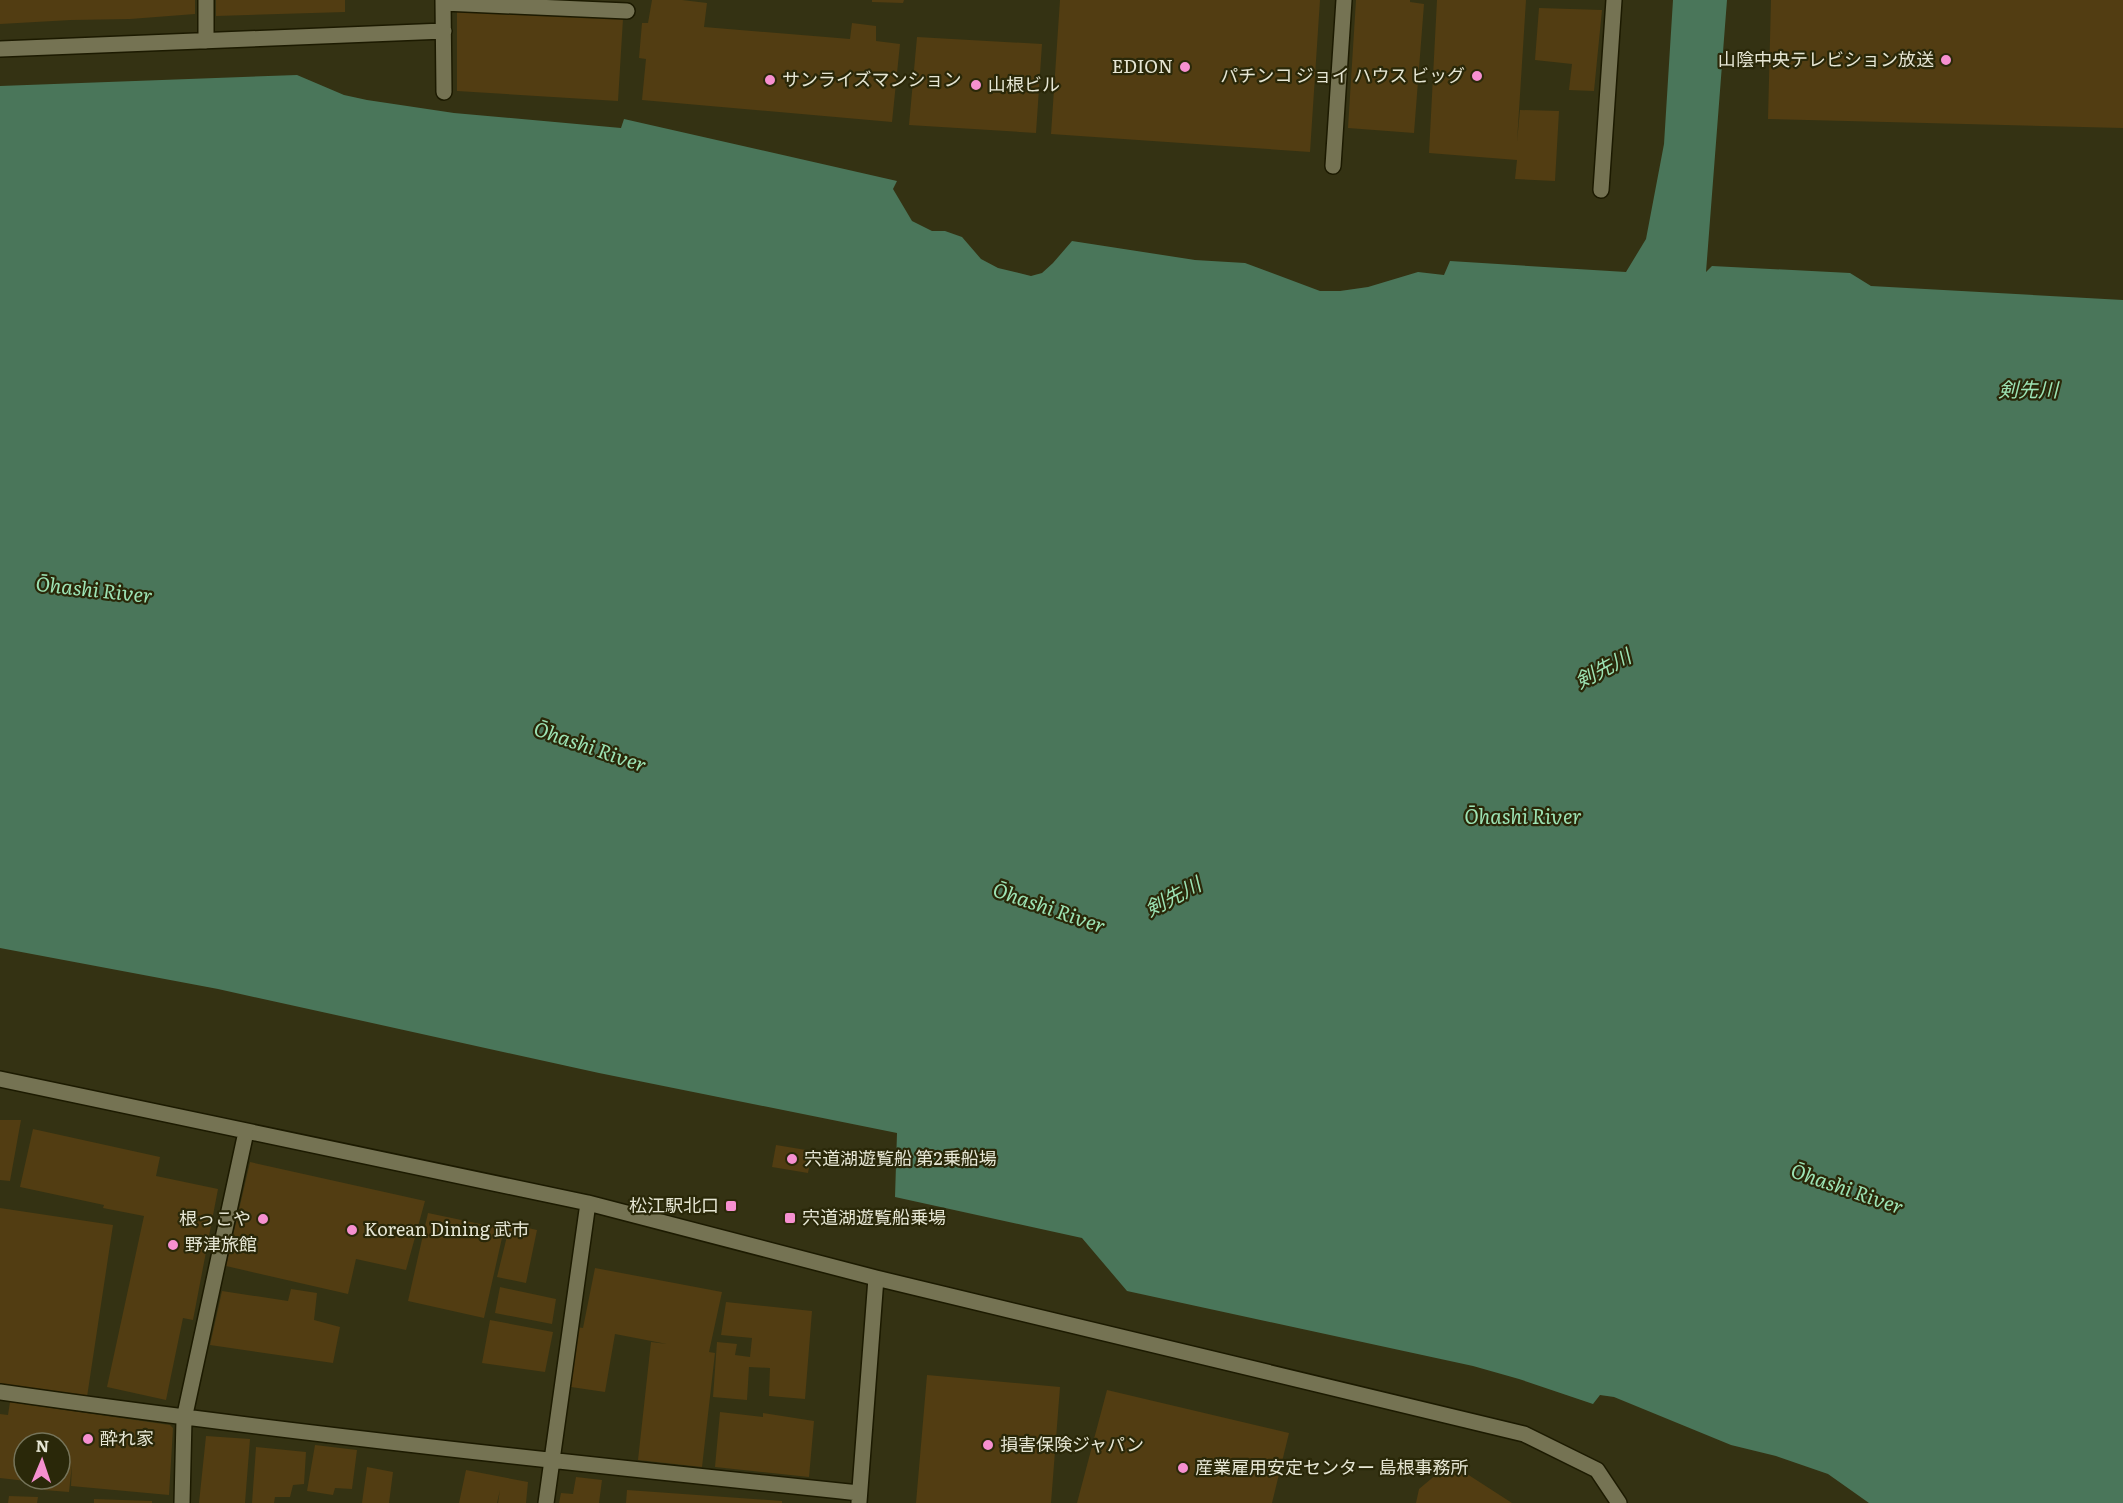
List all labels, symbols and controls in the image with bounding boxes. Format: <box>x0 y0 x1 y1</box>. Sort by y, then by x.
place label: 山陰中央テレビション放送 <box>1718 45 1934 72</box>
place label: EDION <box>1112 52 1173 79</box>
marker: 山陰中央テレビション放送 <box>1939 53 1953 67</box>
marker: EDION <box>1178 60 1192 74</box>
place label: パチンコ ジョイ ハウス ビッグ <box>1220 61 1465 88</box>
place label: サンライズマンション <box>782 65 961 92</box>
marker: パチンコ ジョイ ハウス ビッグ <box>1470 69 1484 83</box>
place label: 山根ビル <box>988 70 1060 97</box>
marker: サンライズマンション <box>763 73 777 87</box>
marker: 山根ビル <box>969 78 983 92</box>
water label: 剣先川 <box>1998 373 2060 403</box>
water label: Ōhashi River <box>34 567 154 609</box>
water label: 剣先川 <box>1569 639 1637 695</box>
water label: Ōhashi River <box>530 712 651 778</box>
water label: Ōhashi River <box>1464 800 1582 830</box>
water label: 剣先川 <box>1139 867 1207 923</box>
water label: Ōhashi River <box>989 873 1110 939</box>
place label: 宍道湖遊覧船 第2乗船場 <box>804 1144 997 1171</box>
marker: 宍道湖遊覧船 第2乗船場 <box>785 1152 799 1166</box>
water label: Ōhashi River <box>1787 1154 1908 1220</box>
place label: 松江駅北口 <box>629 1191 719 1218</box>
marker: 松江駅北口 <box>724 1199 738 1213</box>
place label: 宍道湖遊覧船乗場 <box>802 1203 946 1230</box>
place label: 根っこや <box>179 1204 251 1231</box>
marker: 宍道湖遊覧船乗場 <box>783 1211 797 1225</box>
marker: 根っこや <box>256 1212 270 1226</box>
place label: Korean Dining 武市 <box>364 1215 530 1242</box>
marker: Korean Dining 武市 <box>345 1223 359 1237</box>
place label: 野津旅館 <box>185 1230 257 1257</box>
marker: 野津旅館 <box>166 1238 180 1252</box>
place label: 酔れ家 <box>100 1424 154 1451</box>
place label: 損害保険ジャパン <box>1000 1430 1144 1457</box>
north arrow <box>12 1431 72 1491</box>
marker: 酔れ家 <box>81 1432 95 1446</box>
text: N <box>35 1433 50 1457</box>
marker: 損害保険ジャパン <box>981 1438 995 1452</box>
place label: 産業雇用安定センター 島根事務所 <box>1195 1453 1469 1480</box>
marker: 産業雇用安定センター 島根事務所 <box>1176 1461 1190 1475</box>

